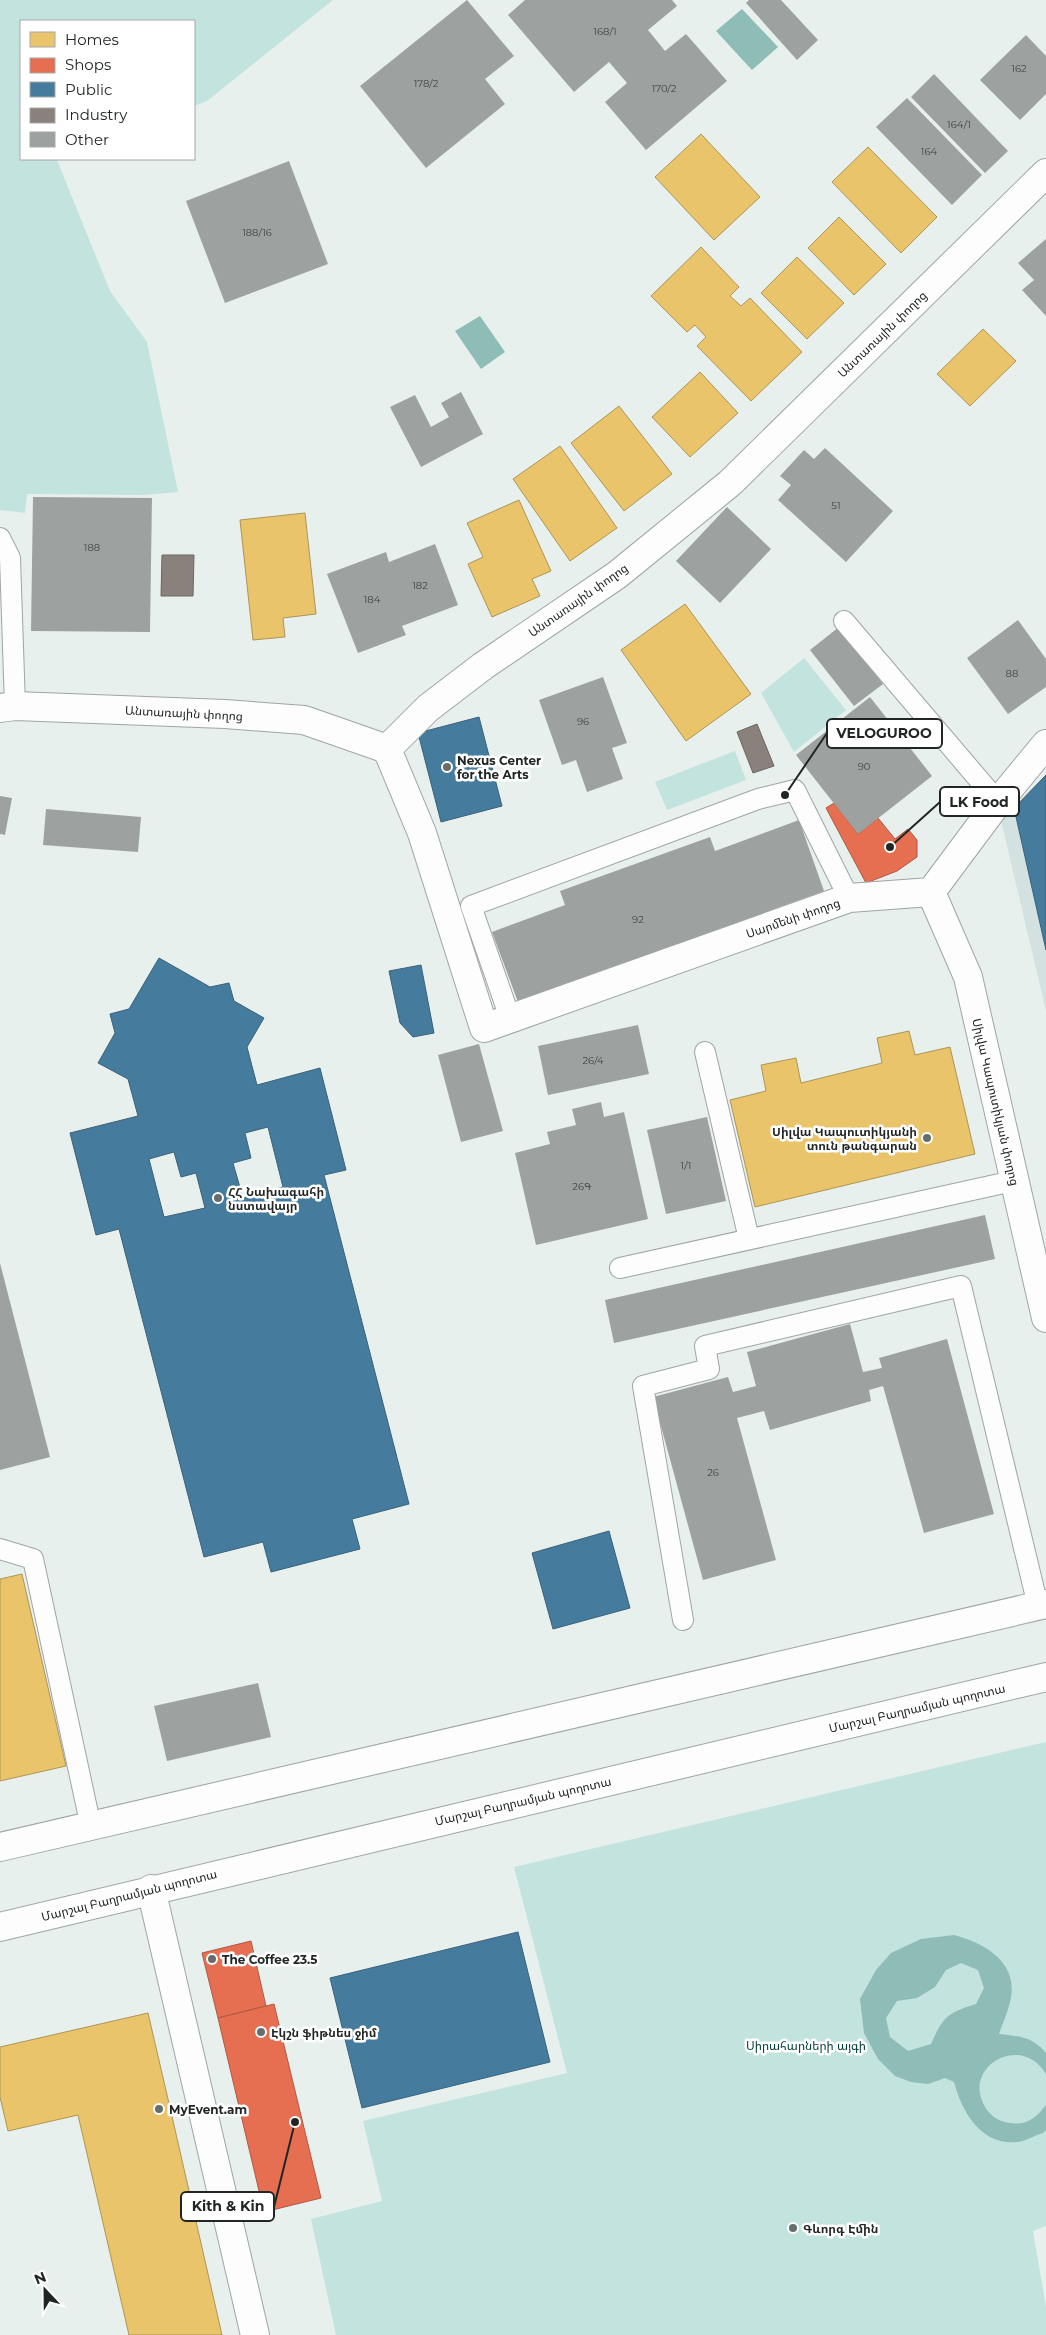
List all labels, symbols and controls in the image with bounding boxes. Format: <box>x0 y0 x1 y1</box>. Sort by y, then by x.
legend <box>20 20 195 160</box>
house number: 168/1 <box>593 25 617 38</box>
text: Homes <box>65 30 119 49</box>
text: Shops <box>65 55 111 74</box>
house number: 162 <box>1011 62 1027 75</box>
house number: 178/2 <box>414 77 439 90</box>
text: Public <box>65 80 113 99</box>
house number: 170/2 <box>652 82 677 95</box>
text: Industry <box>65 105 128 124</box>
house number: 164/1 <box>947 118 971 131</box>
text: Other <box>65 130 109 149</box>
house number: 164 <box>921 145 938 158</box>
house number: 188/16 <box>242 226 272 239</box>
street label: Անտառային փողոց <box>834 288 930 380</box>
house number: 51 <box>831 499 841 512</box>
house number: 188 <box>84 541 100 554</box>
street label: Անտառային փողոց <box>525 560 631 640</box>
house number: 182 <box>412 579 428 592</box>
house number: 184 <box>364 593 381 606</box>
house number: 88 <box>1006 667 1018 680</box>
street label: Անտառային փողոց <box>125 702 243 724</box>
house number: 96 <box>577 715 589 728</box>
callout: VELOGUROO <box>827 719 942 748</box>
text: VELOGUROO <box>835 724 932 742</box>
place label: Nexus Center for the Arts <box>457 753 541 782</box>
house number: 90 <box>858 760 871 773</box>
marker: Nexus Center for the Arts <box>441 761 453 773</box>
callout: LK Food <box>940 787 1019 816</box>
text: LK Food <box>949 793 1009 811</box>
street label: Սարմենի փողոց <box>744 895 842 941</box>
house number: 92 <box>632 913 644 926</box>
street label: Սիլվա Կապուտիկյան փողոց <box>969 1017 1023 1187</box>
house number: 26/4 <box>582 1054 604 1067</box>
place label: Սիլվա Կապուտիկյանի տուն թանգարան <box>772 1124 917 1153</box>
marker: Սիլվա Կապուտիկյանի տուն թանգարան <box>921 1132 933 1144</box>
house number: 1/1 <box>681 1159 691 1172</box>
house number: 26Գ <box>572 1180 592 1193</box>
place label: ՀՀ Նախագահի նստավայր <box>228 1184 324 1213</box>
marker: ՀՀ Նախագահի նստավայր <box>212 1192 224 1204</box>
house number: 26 <box>707 1466 719 1479</box>
street label: Մարշալ Բաղրամյան պողոտա <box>827 1680 1007 1736</box>
street label: Մարշալ Բաղրամյան պողոտա <box>433 1773 613 1829</box>
street label: Մարշալ Բաղրամյան պողոտա <box>40 1866 218 1924</box>
place label: The Coffee 23.5 <box>222 1952 317 1967</box>
marker: The Coffee 23.5 <box>206 1953 218 1965</box>
place label: Էկշն ֆիթնես ջիմ <box>271 2025 377 2040</box>
marker: Էկշն ֆիթնես ջիմ <box>255 2026 267 2038</box>
park label: Սիրահարների այգի <box>746 2038 866 2053</box>
place label: MyEvent.am <box>169 2102 247 2117</box>
marker: MyEvent.am <box>153 2103 165 2115</box>
callout: Kith & Kin <box>181 2192 274 2221</box>
text: Kith & Kin <box>192 2197 264 2215</box>
place label: Գևորգ Էմին <box>803 2221 878 2236</box>
marker: Գևորգ Էմին <box>787 2222 799 2234</box>
north arrow <box>20 2265 70 2315</box>
text: N <box>32 2267 49 2288</box>

